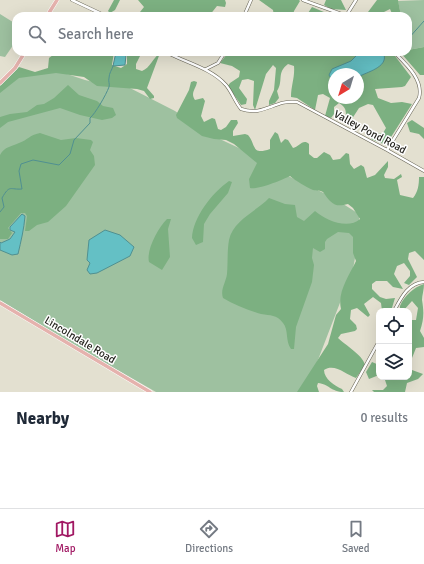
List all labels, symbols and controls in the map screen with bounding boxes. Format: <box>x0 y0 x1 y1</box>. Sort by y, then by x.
search box <box>12 12 412 56</box>
icon: search <box>26 23 48 45</box>
text: Search here <box>58 25 134 43</box>
north arrow <box>328 68 364 104</box>
street label: Valley Pond Road <box>332 107 409 157</box>
map controls <box>376 308 412 380</box>
button: locate <box>376 308 412 344</box>
street label: Lincolndale Road <box>42 314 118 366</box>
button: layers <box>376 344 412 380</box>
text: Nearby <box>16 408 69 429</box>
text: 0 results <box>360 410 408 426</box>
tab: Map <box>54 518 76 555</box>
tab: Directions <box>185 518 233 555</box>
tab: Saved <box>342 518 370 555</box>

